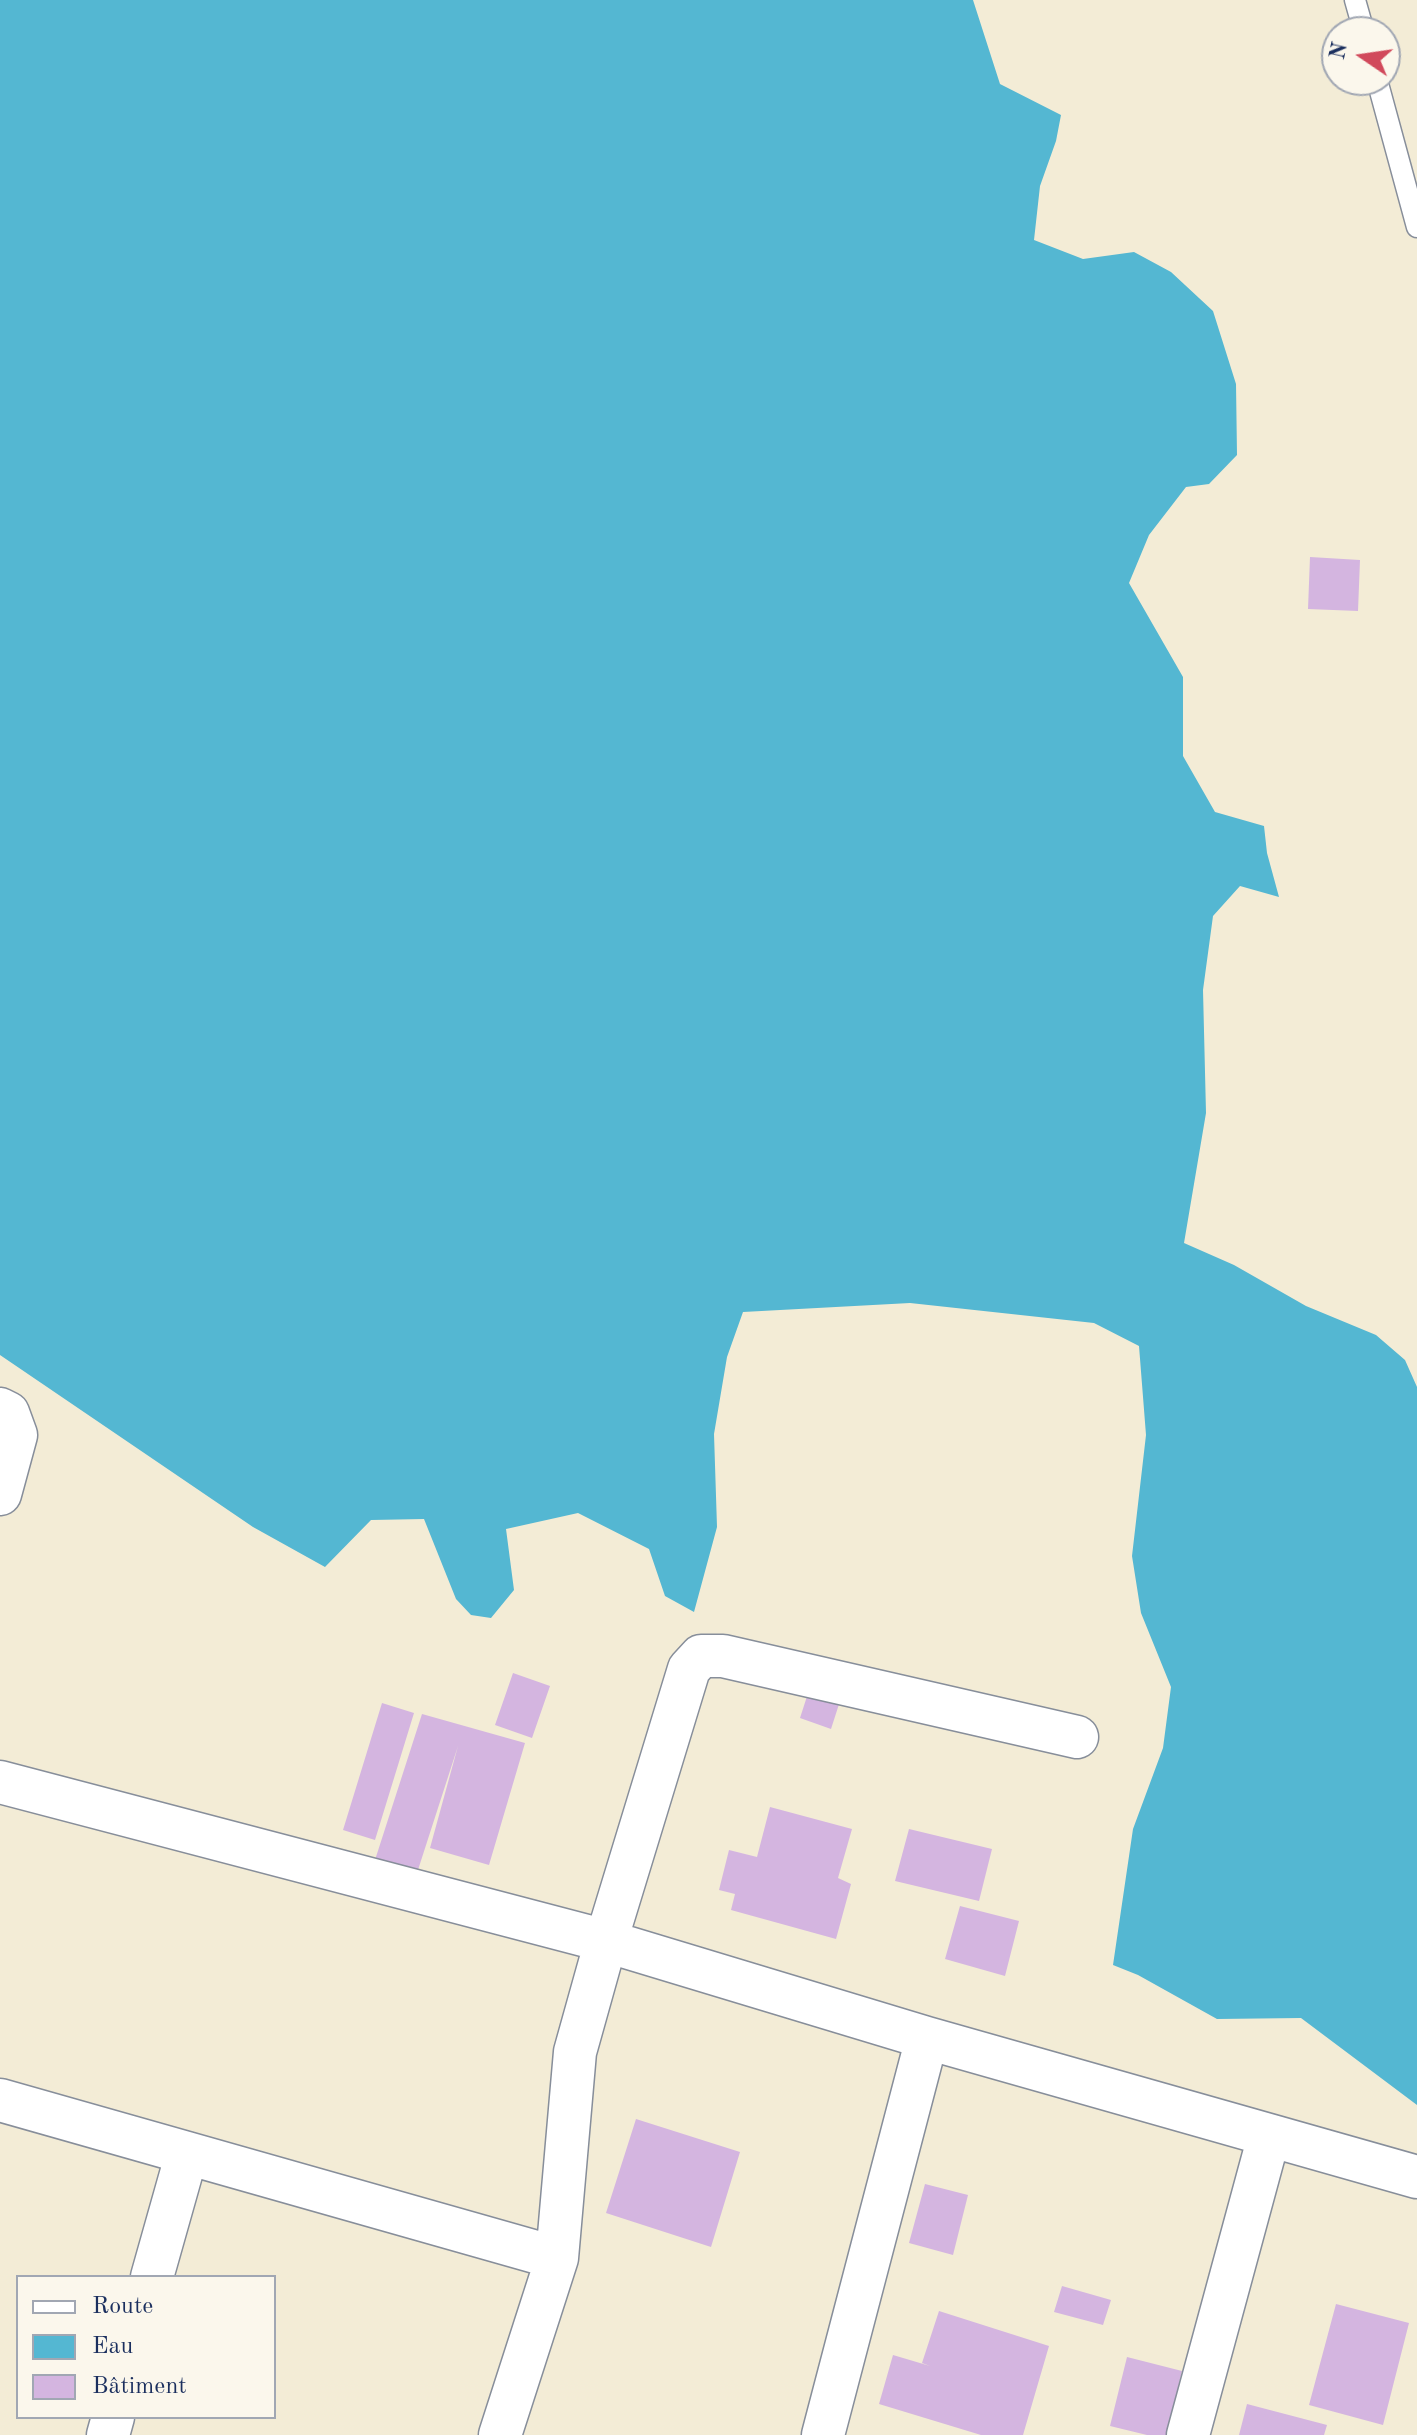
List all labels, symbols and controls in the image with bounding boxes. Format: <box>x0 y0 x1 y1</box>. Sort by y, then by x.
north arrow <box>1321 16 1401 96</box>
text: N <box>1327 40 1352 62</box>
legend <box>16 2275 276 2419</box>
text: Route <box>92 2295 153 2319</box>
text: Eau <box>92 2335 133 2359</box>
text: Bâtiment <box>92 2375 187 2399</box>

